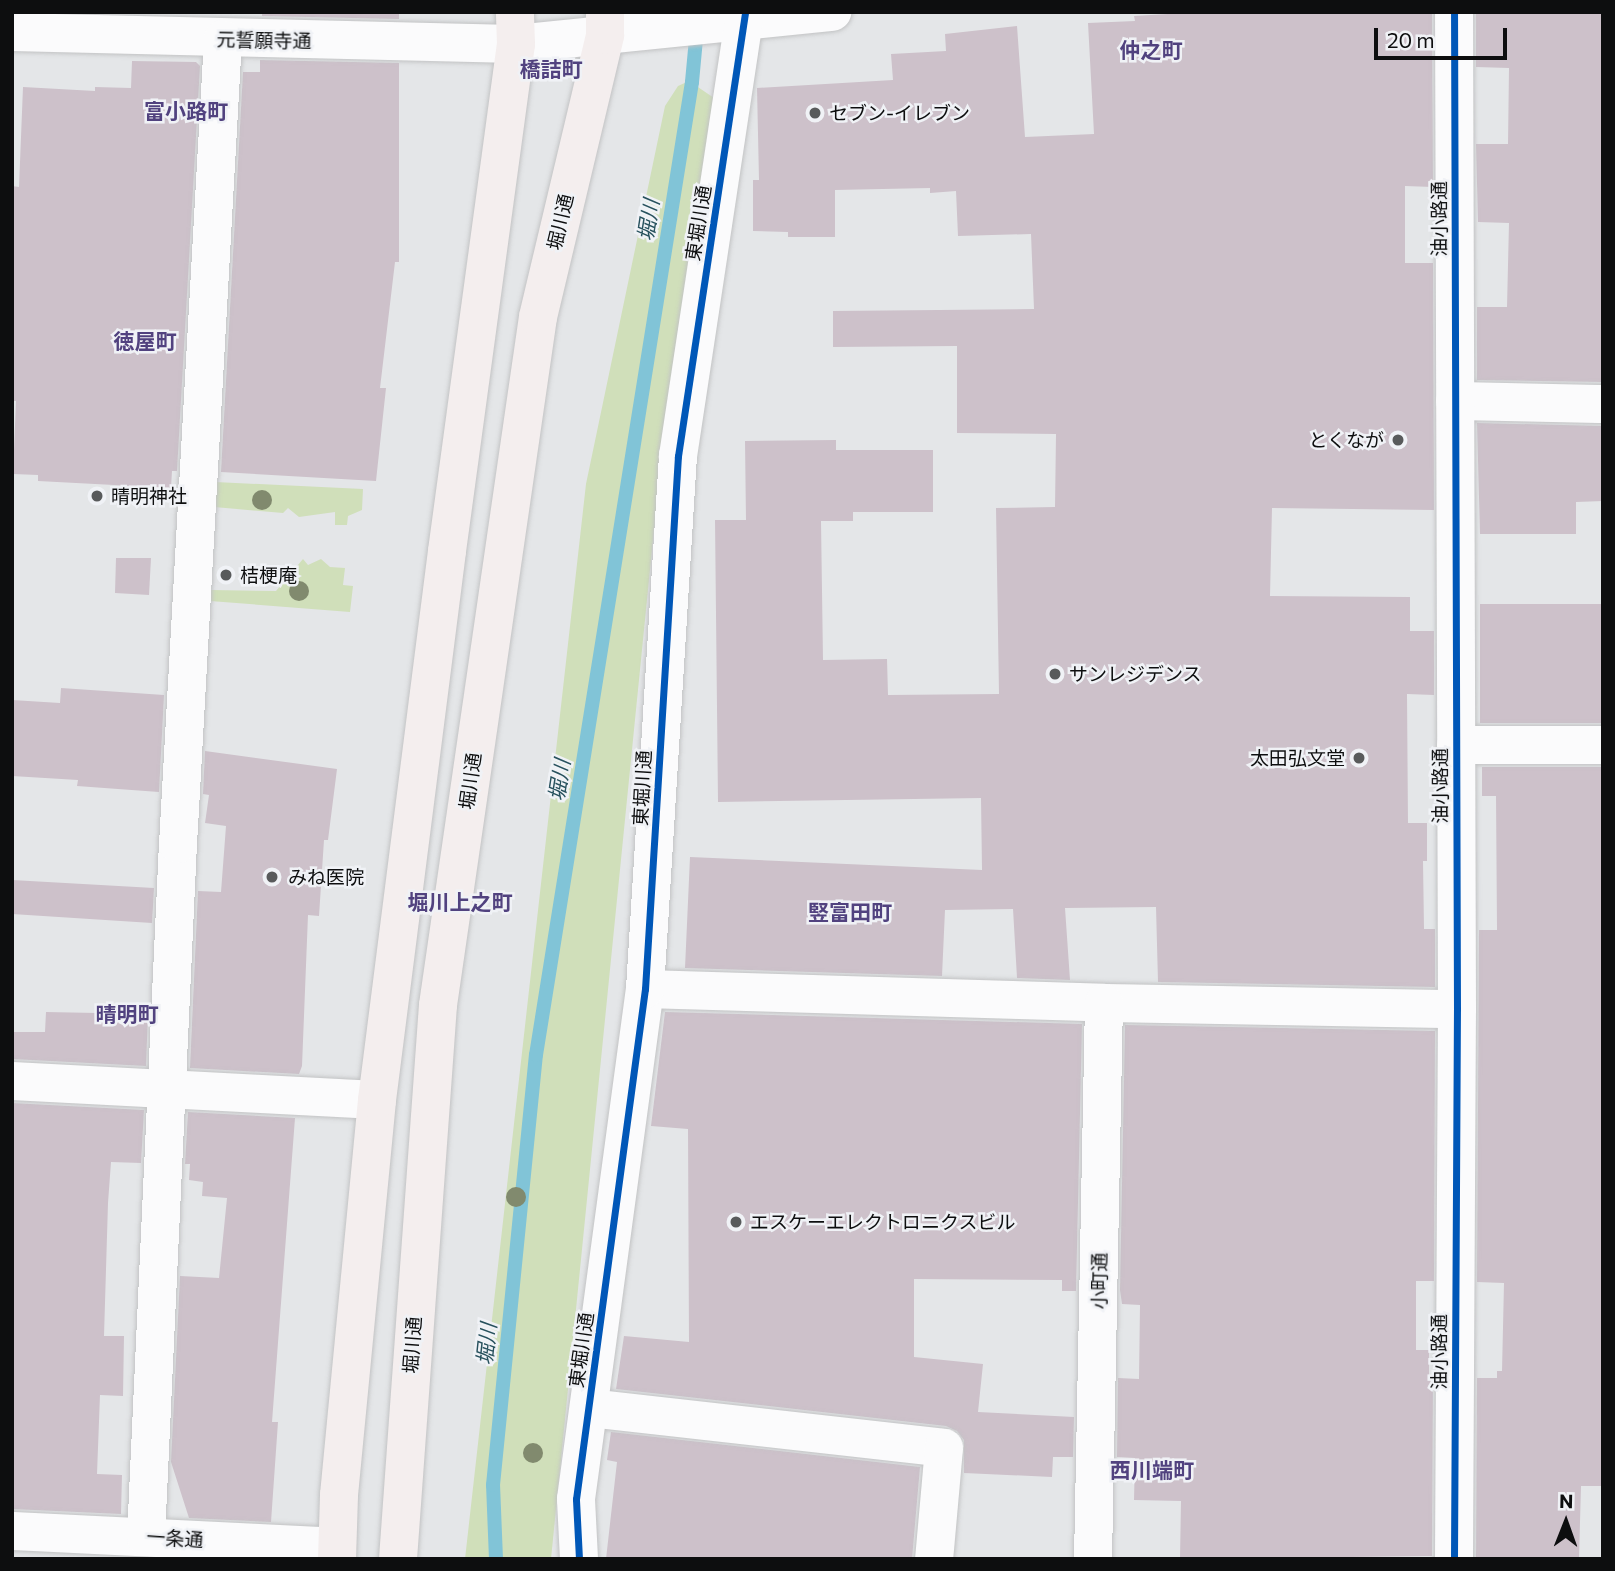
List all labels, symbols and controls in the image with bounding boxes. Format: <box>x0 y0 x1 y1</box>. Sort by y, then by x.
scale bar <box>1377 14 1510 58</box>
text: 20 m <box>1387 27 1435 52</box>
street label: 元誓願寺通 <box>216 28 312 52</box>
district label: 仲之町 <box>1120 37 1182 63</box>
district label: 橋詰町 <box>520 56 582 82</box>
district label: 富小路町 <box>144 98 228 124</box>
place label: セブン-イレブン <box>829 102 970 124</box>
marker: セブン-イレブン <box>807 105 823 121</box>
street label: 油小路通 <box>1428 181 1450 257</box>
street label: 東堀川通 <box>681 184 715 262</box>
street label: 堀川通 <box>542 192 578 252</box>
water label: 堀川 <box>632 197 664 243</box>
district label: 徳屋町 <box>114 328 176 354</box>
place label: とくなが <box>1308 429 1384 451</box>
marker: とくなが <box>1390 432 1406 448</box>
place label: 晴明神社 <box>111 485 187 507</box>
marker: 晴明神社 <box>89 488 105 504</box>
place label: 桔梗庵 <box>240 564 297 586</box>
marker: 桔梗庵 <box>218 567 234 583</box>
place label: サンレジデンス <box>1069 663 1202 685</box>
marker: サンレジデンス <box>1047 666 1063 682</box>
place label: 太田弘文堂 <box>1250 747 1345 769</box>
street label: 油小路通 <box>1429 748 1451 824</box>
street label: 東堀川通 <box>629 749 655 827</box>
marker: 太田弘文堂 <box>1351 750 1367 766</box>
street label: 堀川通 <box>455 751 485 811</box>
water label: 堀川 <box>543 757 575 803</box>
place label: みね医院 <box>288 866 364 888</box>
marker: みね医院 <box>262 867 282 887</box>
district label: 堀川上之町 <box>408 889 512 915</box>
district label: 竪富田町 <box>808 899 892 925</box>
district label: 晴明町 <box>96 1001 158 1027</box>
place label: エスケーエレクトロニクスビル <box>750 1211 1016 1233</box>
marker: エスケーエレクトロニクスビル <box>728 1214 744 1230</box>
street label: 小町通 <box>1087 1252 1111 1310</box>
street label: 東堀川通 <box>564 1311 598 1389</box>
street label: 油小路通 <box>1428 1314 1450 1390</box>
street label: 堀川通 <box>399 1316 425 1374</box>
water label: 堀川 <box>471 1322 501 1366</box>
district label: 西川端町 <box>1110 1457 1194 1483</box>
north arrow <box>1531 1487 1601 1557</box>
text: N <box>1559 1489 1574 1512</box>
street label: 一条通 <box>146 1525 204 1551</box>

